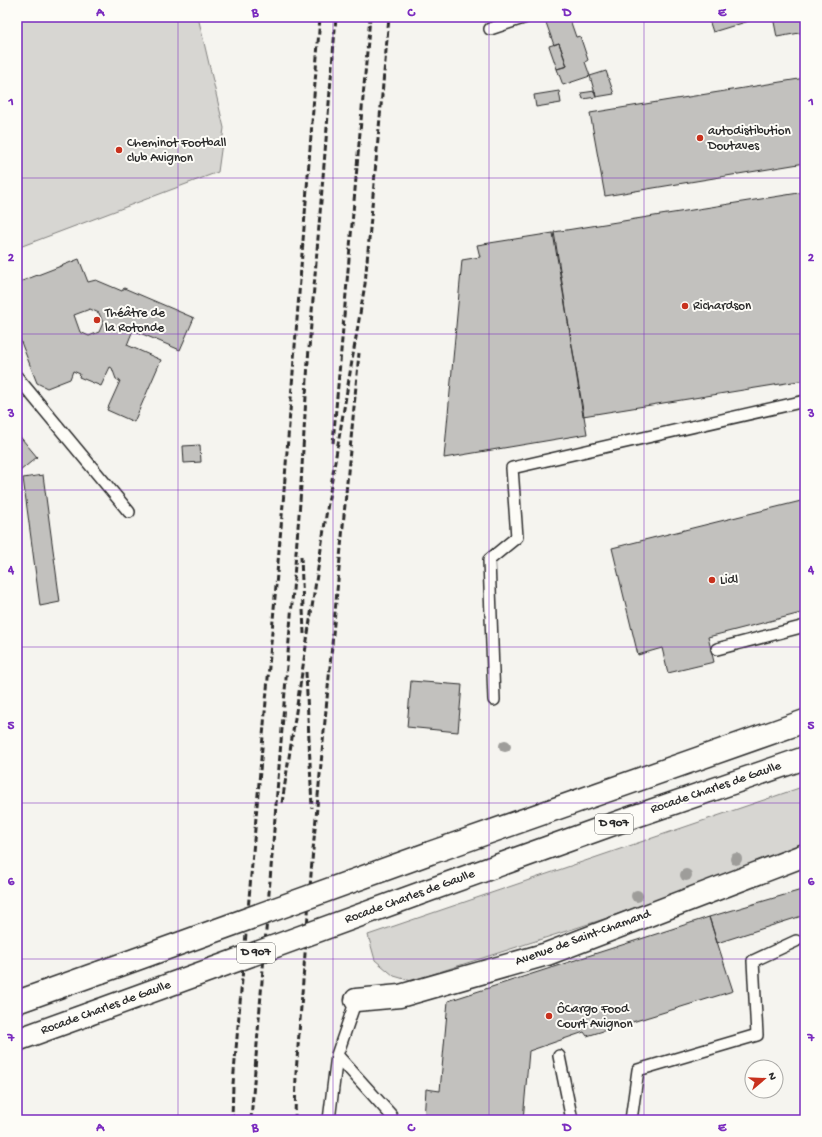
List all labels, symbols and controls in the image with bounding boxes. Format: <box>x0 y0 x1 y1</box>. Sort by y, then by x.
text: A <box>95 6 105 21</box>
text: B <box>251 6 260 21</box>
text: C <box>406 6 416 21</box>
text: D <box>562 6 572 21</box>
text: E <box>718 6 727 21</box>
text: 1 <box>7 95 14 110</box>
text: 1 <box>807 95 814 110</box>
place label: autodistibution Doutaves <box>707 124 792 154</box>
marker: autodistibution Doutaves <box>695 133 705 143</box>
place label: Cheminot Football club Avignon <box>127 136 226 166</box>
marker: Cheminot Football club Avignon <box>114 145 124 155</box>
text: 2 <box>8 251 15 266</box>
text: 2 <box>808 251 815 266</box>
place label: Richardson <box>693 299 752 314</box>
marker: Richardson <box>680 301 690 311</box>
place label: Théâtre de la Rotonde <box>104 305 165 336</box>
marker: Théâtre de la Rotonde <box>92 315 102 325</box>
text: 3 <box>7 407 15 422</box>
text: 3 <box>807 407 815 422</box>
text: 4 <box>7 563 15 578</box>
text: 4 <box>807 563 815 578</box>
place label: Lidl <box>720 573 738 588</box>
marker: Lidl <box>707 575 717 585</box>
text: 5 <box>8 719 15 734</box>
text: 5 <box>808 719 815 734</box>
street label: Rocade Charles de Gaulle <box>649 758 784 817</box>
road number: D 907 <box>595 814 633 834</box>
street label: Rocade Charles de Gaulle <box>343 866 477 928</box>
text: 6 <box>8 875 15 890</box>
text: 6 <box>808 875 815 890</box>
street label: Avenue de Saint-Chamand <box>513 906 654 969</box>
road number: D 907 <box>237 943 275 963</box>
street label: Rocade Charles de Gaulle <box>39 977 173 1039</box>
place label: ÔCargo Food Court Avignon <box>557 1001 633 1032</box>
marker: ÔCargo Food Court Avignon <box>544 1011 554 1021</box>
text: 7 <box>7 1031 16 1046</box>
text: 7 <box>807 1031 816 1046</box>
north arrow <box>744 1059 784 1099</box>
text: N <box>765 1071 778 1082</box>
text: A <box>95 1121 105 1136</box>
text: B <box>251 1121 260 1136</box>
text: C <box>406 1121 416 1136</box>
text: D <box>562 1121 572 1136</box>
text: E <box>718 1121 727 1136</box>

